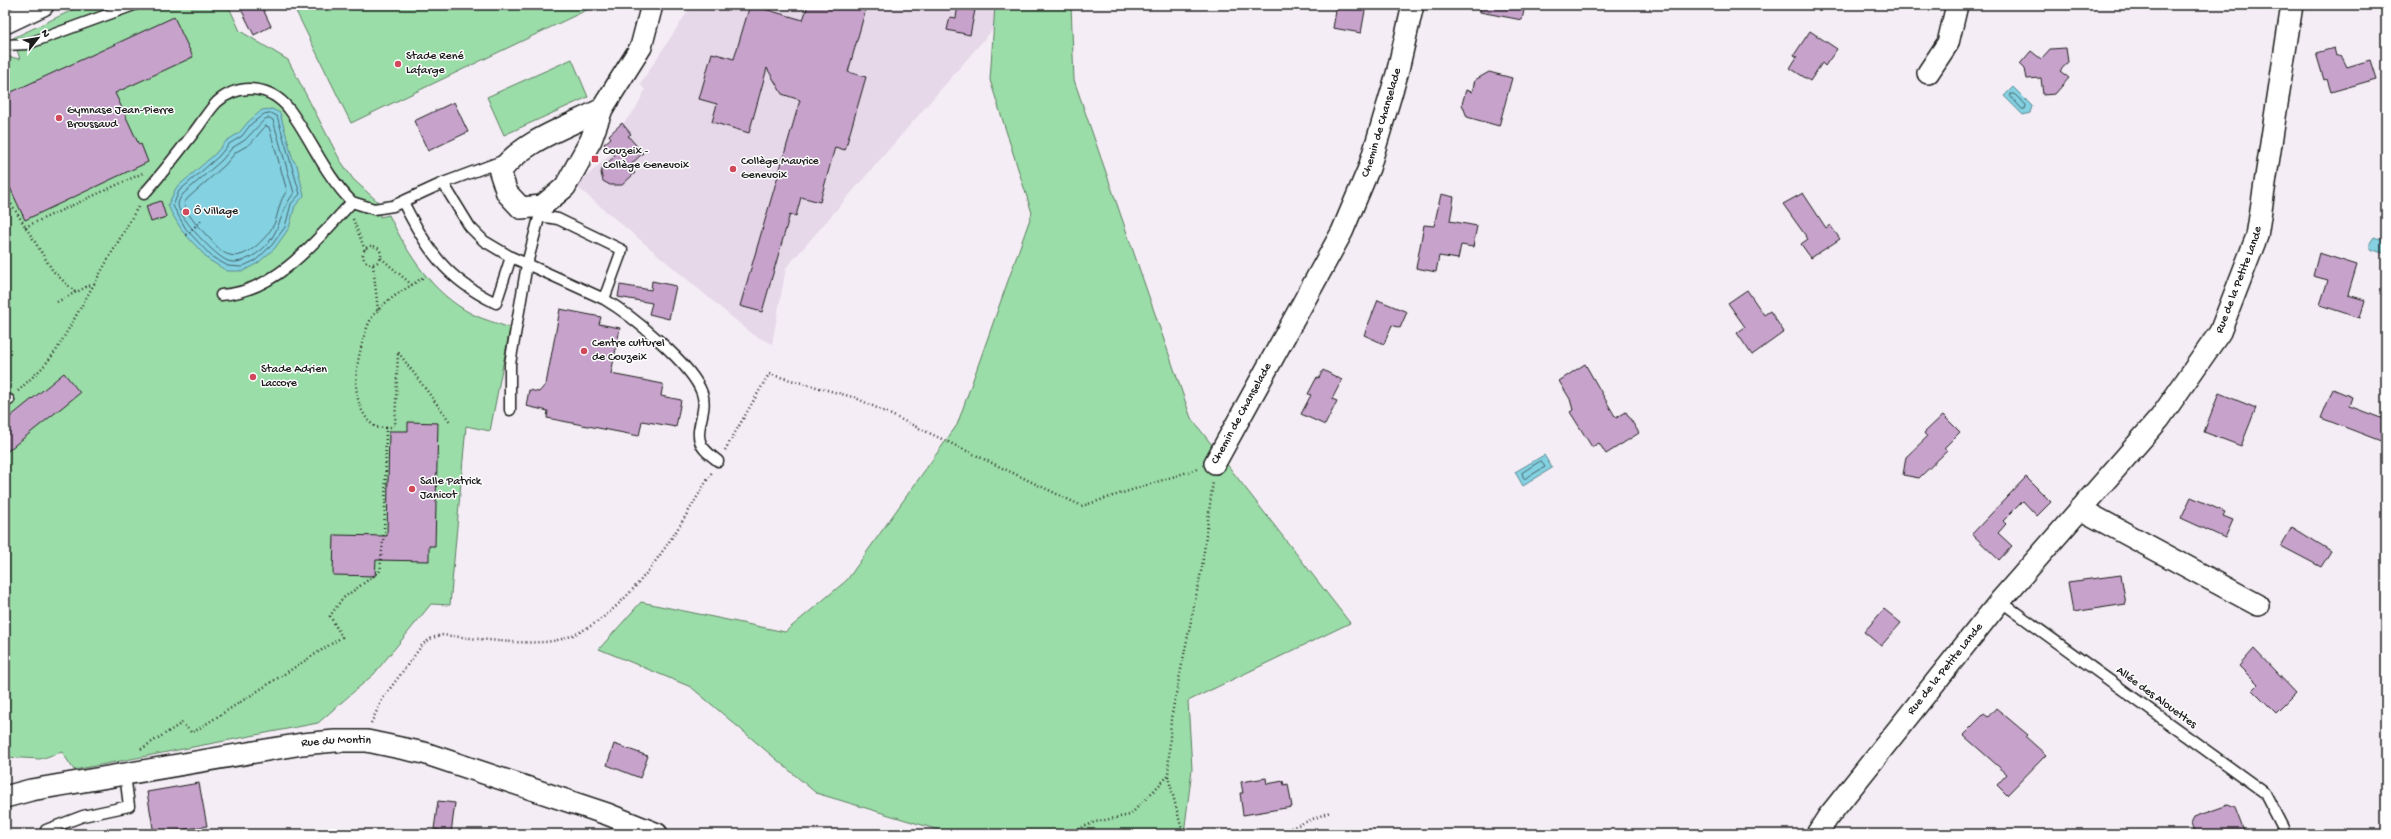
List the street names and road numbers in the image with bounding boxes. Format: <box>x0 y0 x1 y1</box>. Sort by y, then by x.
street label: Chemin de Chanselade <box>1359 66 1405 180</box>
street label: Rue de la Petite Lande <box>2213 225 2265 336</box>
street label: Chemin de Chanselade <box>1209 360 1276 467</box>
street label: Rue de la Petite Lande <box>1905 620 1987 718</box>
street label: Allée des Alouettes <box>2113 664 2200 732</box>
street label: Rue du Montin <box>301 734 373 751</box>

